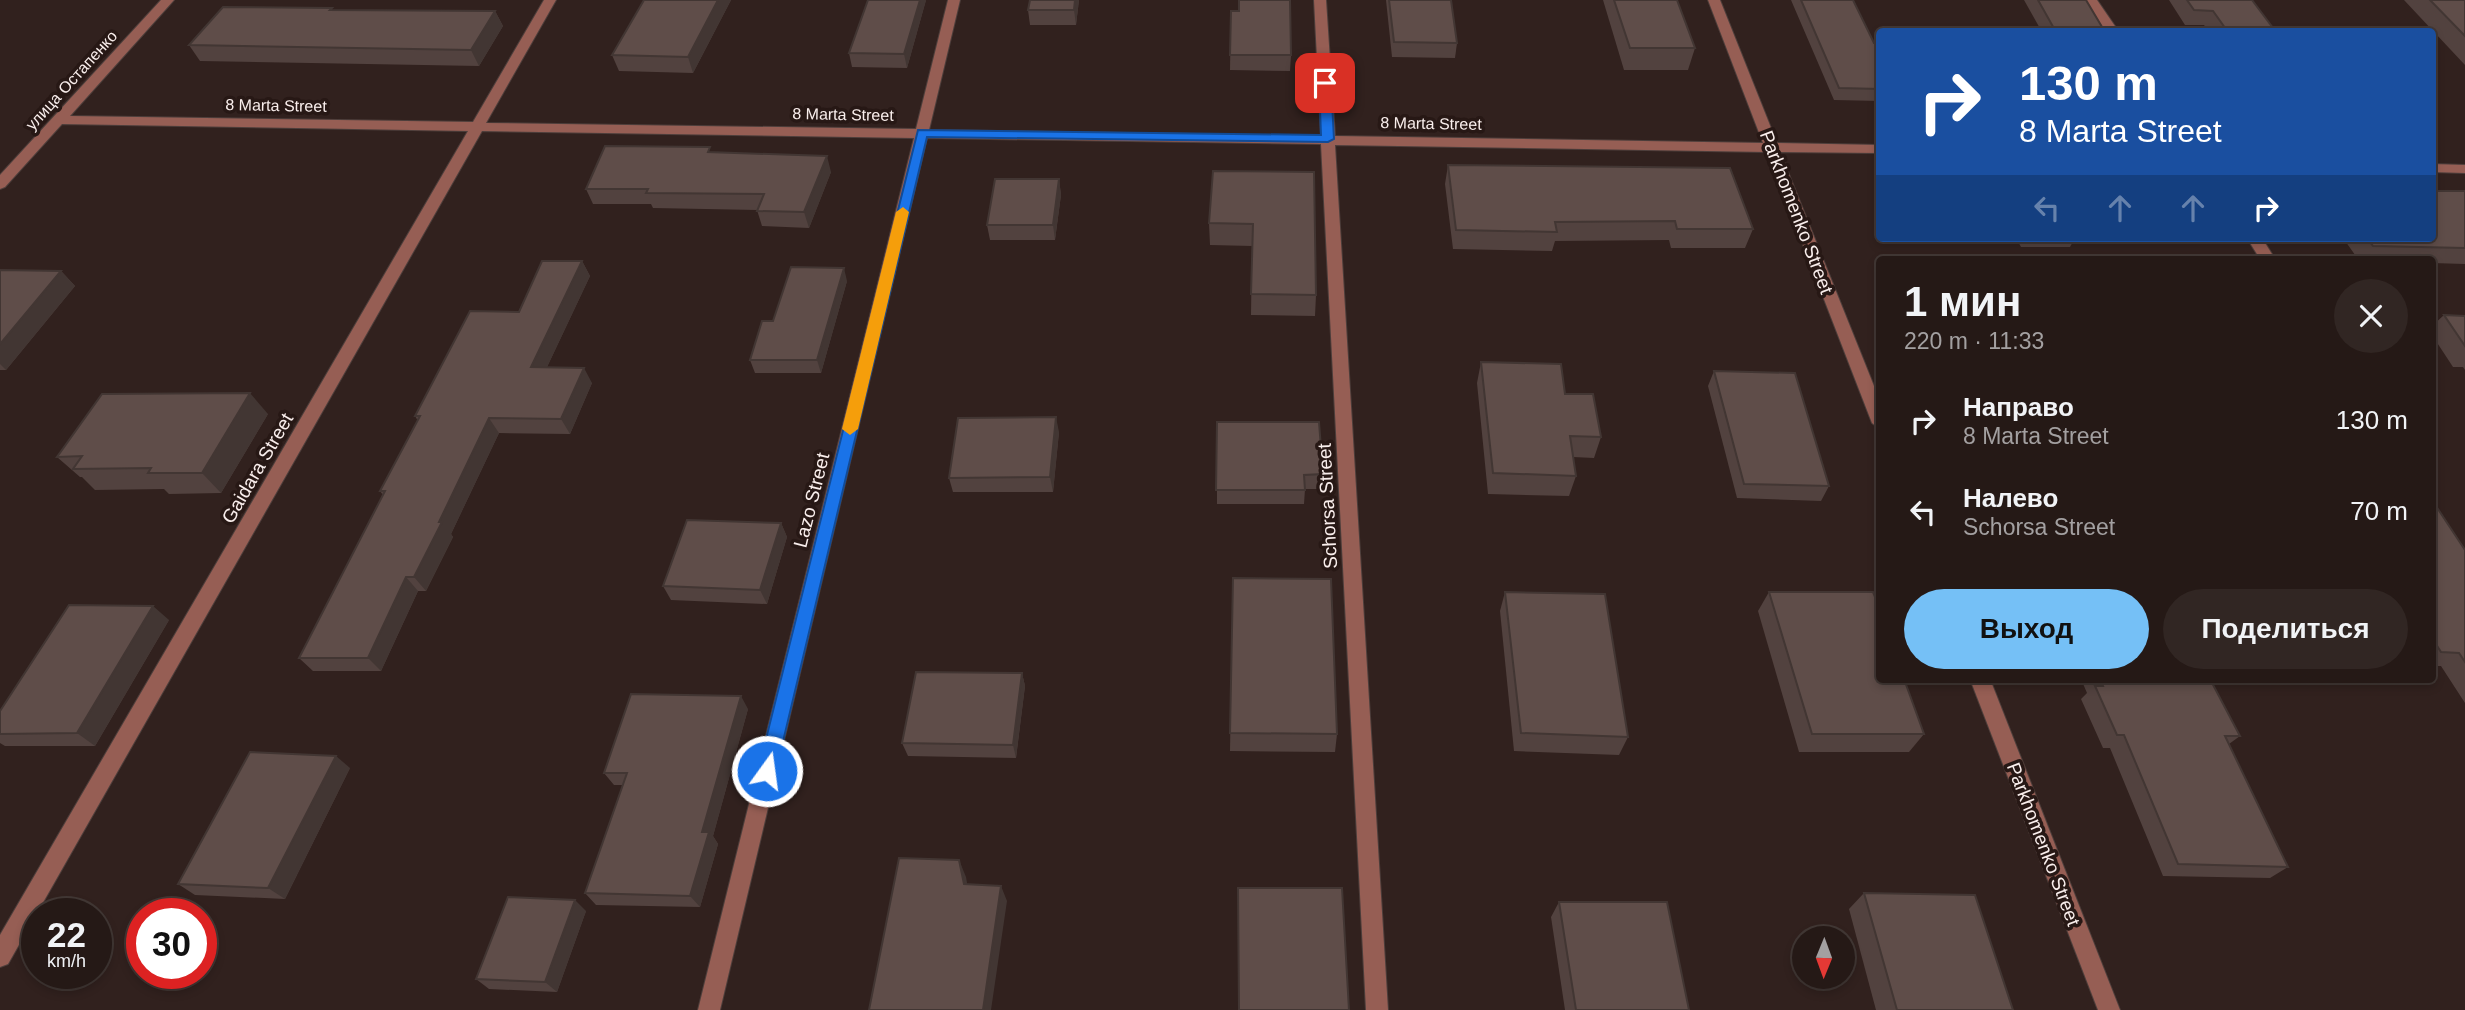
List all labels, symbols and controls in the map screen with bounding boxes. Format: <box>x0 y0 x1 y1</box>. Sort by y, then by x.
street label: улица Остапенко <box>22 27 120 133</box>
pin <box>1295 53 1355 113</box>
icon: right <box>1904 56 1995 147</box>
text: 130 m <box>2019 56 2158 110</box>
icon: arrive <box>1306 64 1344 102</box>
street label: 8 Marta Street <box>225 96 327 115</box>
street label: 8 Marta Street <box>792 105 894 124</box>
text: 8 Marta Street <box>2019 113 2222 149</box>
street label: 8 Marta Street <box>1380 114 1482 133</box>
street label: Parkhomenko Street <box>1756 128 1838 297</box>
icon: left <box>2028 189 2066 227</box>
icon: ahead <box>2101 189 2139 227</box>
icon: ahead <box>2174 189 2212 227</box>
icon: right <box>2247 189 2285 227</box>
text: 1 мин <box>1904 278 2021 325</box>
button: close <box>2334 279 2408 353</box>
text: 220 m · 11:33 <box>1904 328 2044 354</box>
text: Направо <box>1963 392 2074 422</box>
icon: right <box>1904 402 1942 440</box>
text: 130 m <box>2336 405 2408 435</box>
street label: Gaidara Street <box>217 409 298 527</box>
text: 8 Marta Street <box>1963 423 2109 449</box>
street label: Schorsa Street <box>1314 442 1341 569</box>
street label: Lazo Street <box>790 450 834 550</box>
text: Налево <box>1963 483 2058 513</box>
icon: left <box>1904 493 1942 531</box>
text: 70 m <box>2350 496 2408 526</box>
text: Schorsa Street <box>1963 514 2115 540</box>
button: Выход <box>1904 589 2149 669</box>
button: Поделиться <box>2163 589 2408 669</box>
position arrow <box>730 734 804 808</box>
street label: Parkhomenko Street <box>2003 760 2085 929</box>
speed limit sign: 30 <box>126 898 217 989</box>
text: 22 <box>47 915 86 954</box>
north arrow <box>1792 926 1855 989</box>
map controls <box>1792 926 1855 989</box>
text: km/h <box>47 951 86 971</box>

